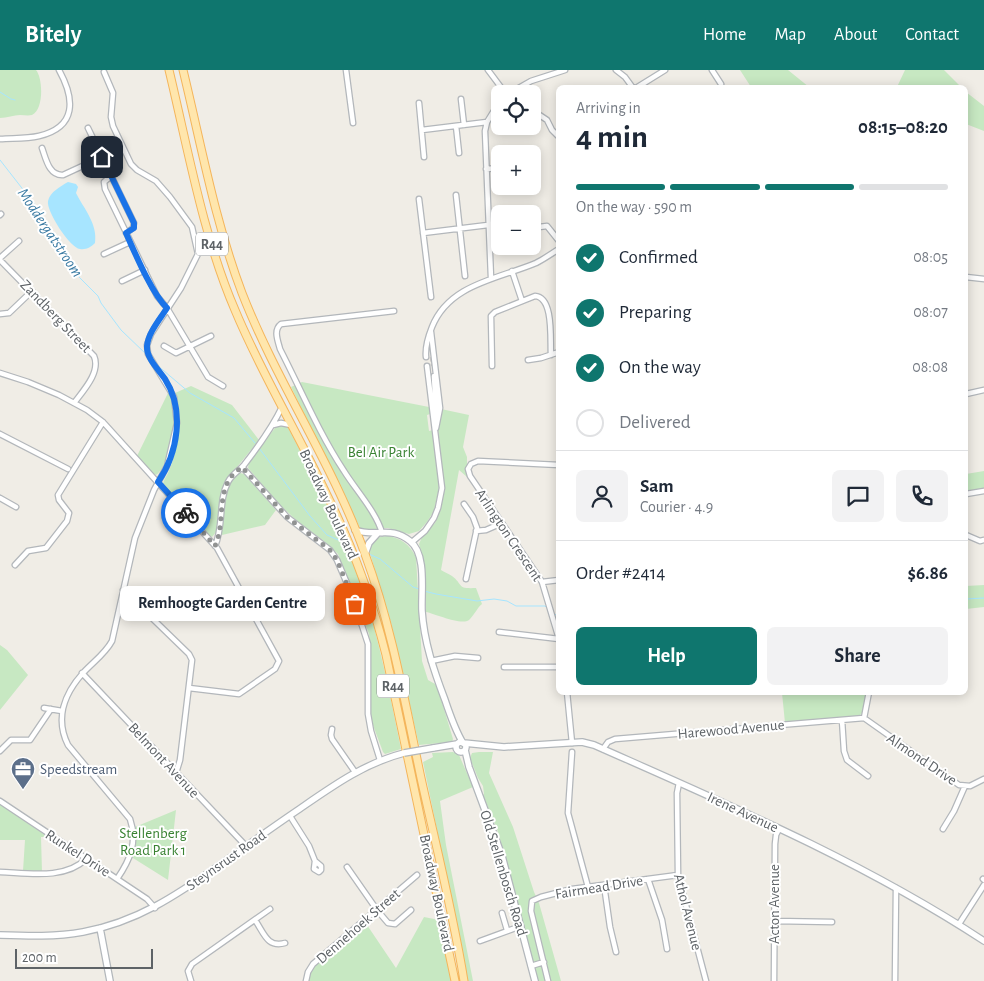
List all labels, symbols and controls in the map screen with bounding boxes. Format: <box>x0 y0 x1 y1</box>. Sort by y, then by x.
text: Bitely <box>25 23 81 47</box>
text: Home <box>703 26 746 44</box>
text: Map <box>774 26 806 44</box>
text: About <box>834 26 877 44</box>
text: Contact <box>905 26 959 44</box>
map controls <box>491 85 541 255</box>
button: locate <box>491 85 541 135</box>
text: Arriving in <box>576 100 641 116</box>
text: 08:15–08:20 <box>858 118 948 137</box>
text: 4 min <box>576 121 648 153</box>
pin <box>81 136 123 178</box>
icon: home <box>88 143 116 171</box>
button: + <box>491 145 541 195</box>
water label: Moddergatstroom <box>15 185 86 280</box>
text: On the way · 590 m <box>576 199 692 215</box>
button: − <box>491 205 541 255</box>
road number: R44 <box>196 232 228 255</box>
icon: check <box>576 244 604 272</box>
text: Confirmed <box>619 248 698 267</box>
text: 08:05 <box>913 249 948 265</box>
street label: Zandberg Street <box>17 277 94 356</box>
icon: check <box>576 299 604 327</box>
text: Preparing <box>619 303 692 322</box>
text: 08:07 <box>913 304 948 320</box>
icon: check <box>576 354 604 382</box>
text: On the way <box>619 358 701 377</box>
text: 08:08 <box>912 359 948 375</box>
text: Delivered <box>619 413 691 432</box>
park label: Bel Air Park <box>348 445 414 460</box>
street label: Broadway Boulevard <box>297 447 361 562</box>
button: person <box>576 470 628 522</box>
button: chat <box>832 470 884 522</box>
button: phone <box>896 470 948 522</box>
text: Sam <box>640 477 674 496</box>
street label: Arlington Crescent <box>472 486 545 584</box>
courier <box>161 488 211 538</box>
icon: bike <box>172 499 200 527</box>
text: Courier · 4.9 <box>640 499 713 515</box>
text: Order #2414 <box>576 564 665 583</box>
text: $6.86 <box>907 564 948 583</box>
pin <box>334 583 376 625</box>
callout: Remhoogte Garden Centre <box>120 586 325 622</box>
icon: bag <box>341 590 369 618</box>
text: Remhoogte Garden Centre <box>138 595 307 611</box>
button: Help <box>576 627 757 685</box>
button: Share <box>767 627 948 685</box>
road number: R44 <box>377 674 409 698</box>
street label: Harewood Avenue <box>677 717 785 742</box>
street label: Belmont Avenue <box>125 720 202 801</box>
street label: Almond Drive <box>884 731 959 788</box>
office icon: Speedstream <box>10 756 36 790</box>
place label: Speedstream <box>40 762 117 777</box>
street label: Irene Avenue <box>705 789 781 835</box>
street label: Old Stellenbosch Road <box>477 808 530 938</box>
park label: Stellenberg Road Park 1 <box>119 826 187 858</box>
street label: Runkel Drive <box>43 827 113 880</box>
street label: Steynsrust Road <box>184 827 269 893</box>
street label: Broadway Boulevard <box>417 833 456 953</box>
street label: Acton Avenue <box>767 864 782 944</box>
street label: Athol Avenue <box>671 872 704 952</box>
street label: Fairmead Drive <box>554 873 644 902</box>
street label: Dennehoek Street <box>314 886 403 967</box>
scale bar <box>15 946 152 969</box>
text: 200 m <box>22 951 57 965</box>

